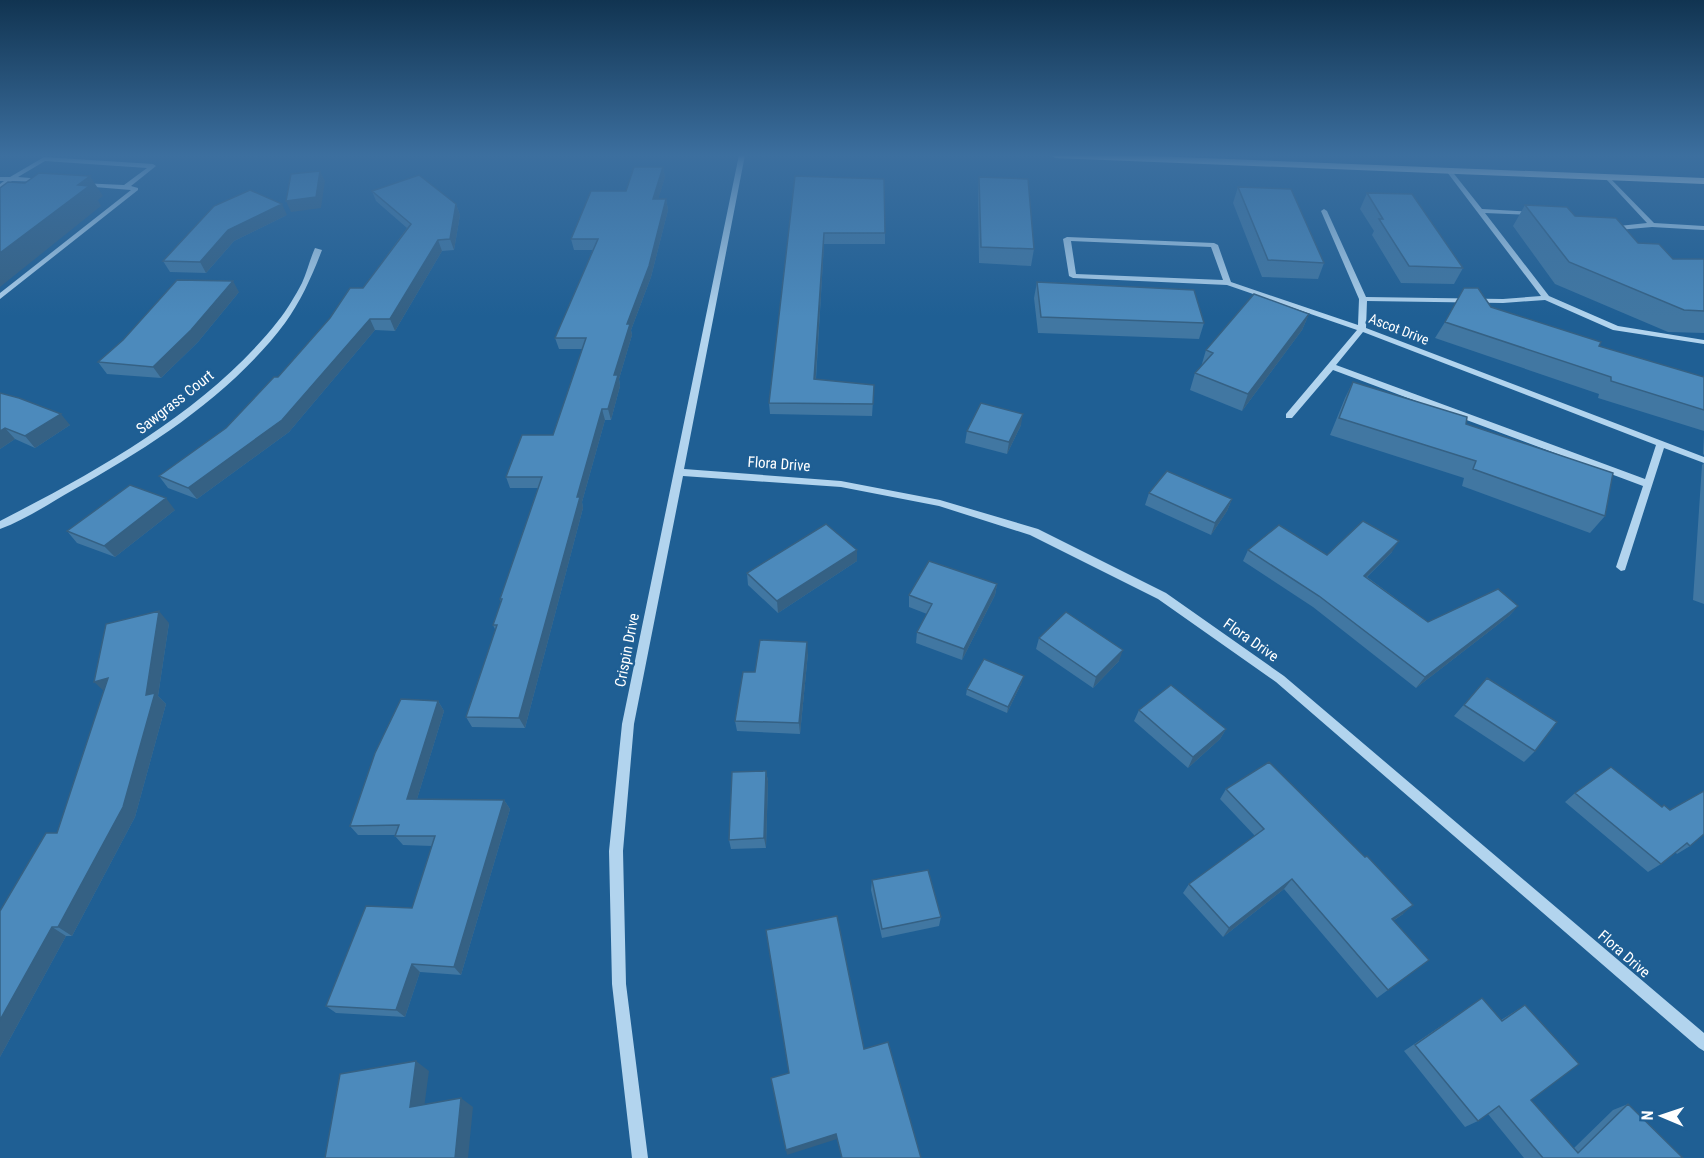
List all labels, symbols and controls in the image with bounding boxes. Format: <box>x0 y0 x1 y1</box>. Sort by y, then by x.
street label: Ascot Drive <box>1367 310 1432 348</box>
street label: Sawgrass Court <box>133 366 217 438</box>
street label: Flora Drive <box>747 453 811 475</box>
street label: Crispin Drive <box>611 612 643 688</box>
street label: Flora Drive <box>1220 615 1282 665</box>
street label: Flora Drive <box>1594 927 1654 981</box>
north arrow <box>1632 1086 1692 1146</box>
text: N <box>1638 1110 1657 1121</box>

